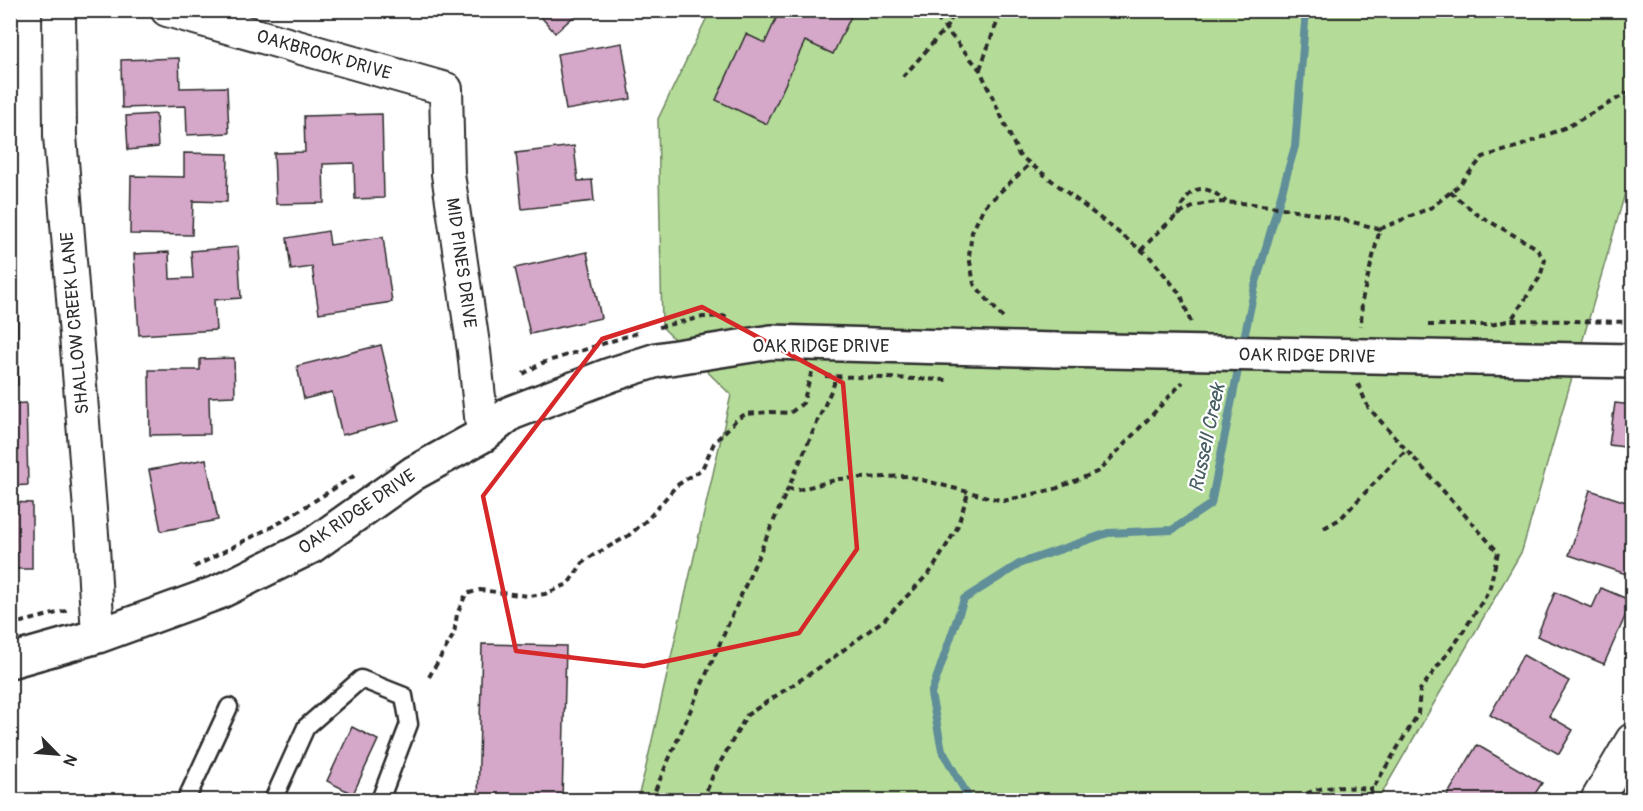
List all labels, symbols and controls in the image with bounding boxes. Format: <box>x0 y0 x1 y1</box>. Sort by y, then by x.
street label: OAKBROOK DRIVE <box>254 25 394 85</box>
street label: MID PINES DRIVE <box>440 196 482 330</box>
street label: SHALLOW CREEK LANE <box>56 231 94 415</box>
street label: OAK RIDGE DRIVE <box>753 335 889 358</box>
street label: OAK RIDGE DRIVE <box>1238 343 1376 369</box>
water label: Russell Creek <box>1183 380 1231 495</box>
street label: OAK RIDGE DRIVE <box>294 464 420 560</box>
north arrow <box>27 724 87 784</box>
text: N <box>58 751 81 769</box>

